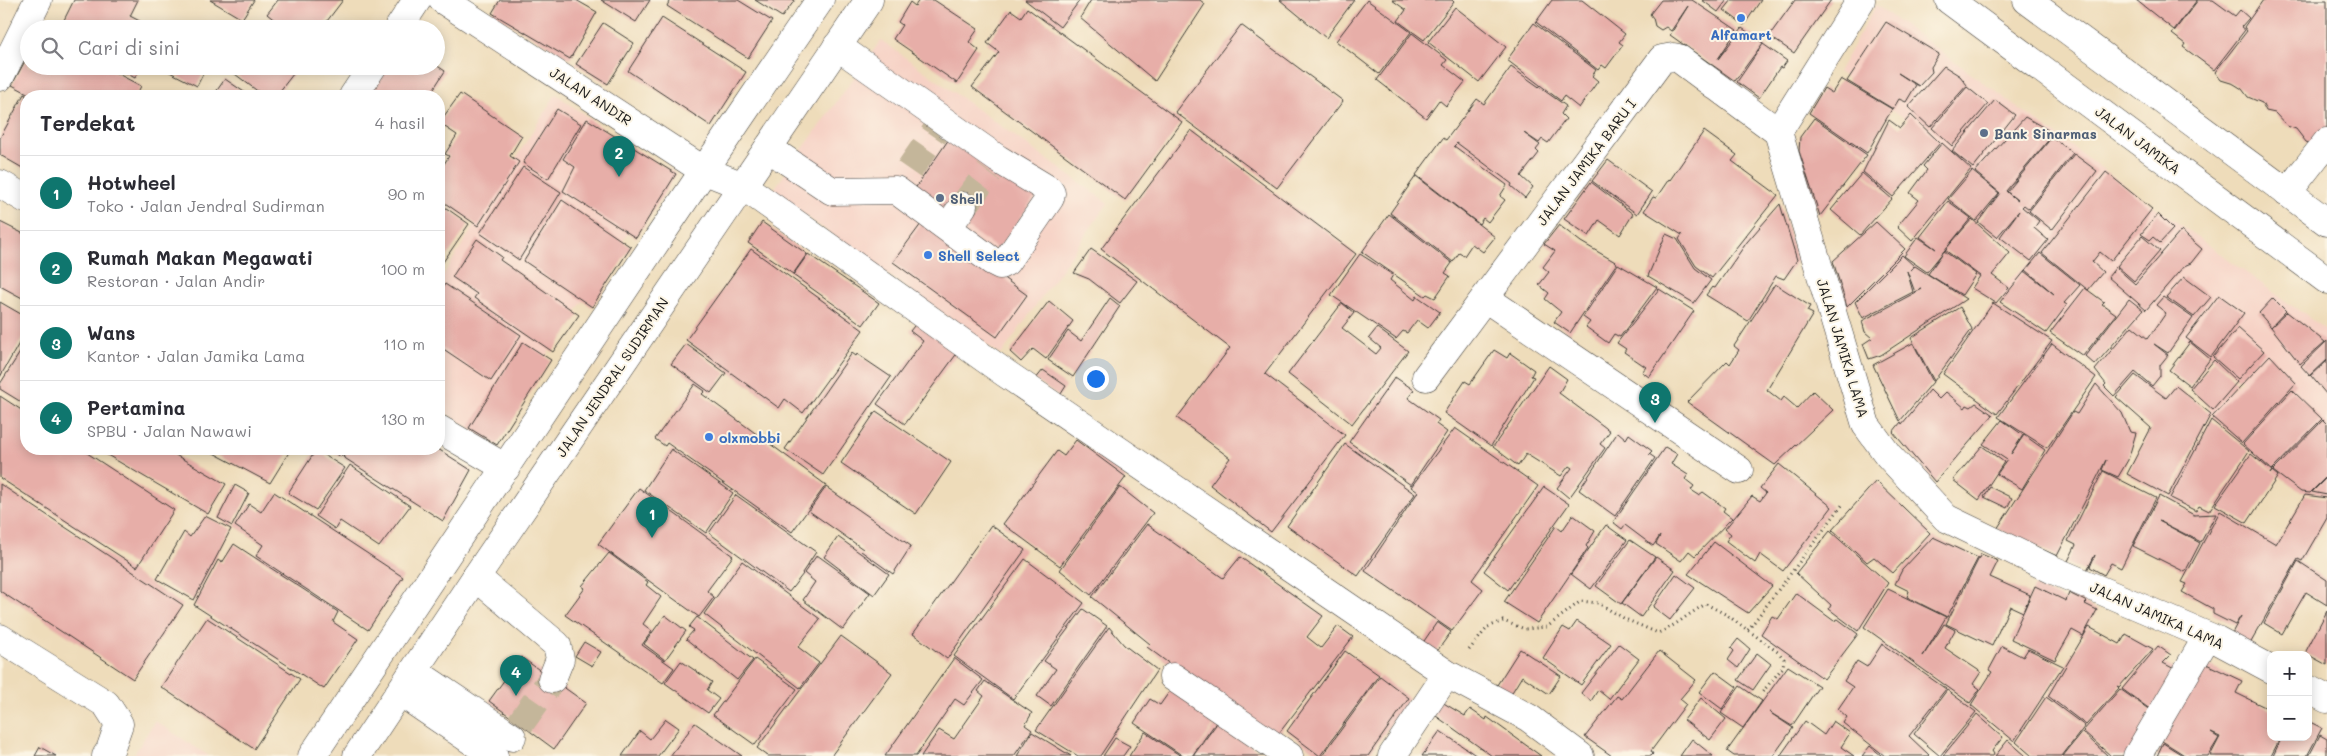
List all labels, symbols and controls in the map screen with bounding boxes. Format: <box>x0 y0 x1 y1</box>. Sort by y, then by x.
marker: Alfamart <box>1735 12 1747 24</box>
search box <box>20 20 445 75</box>
place label: Alfamart <box>1710 25 1772 44</box>
icon: search <box>38 34 66 62</box>
text: Cari di sini <box>78 35 180 60</box>
street label: JALAN ANDIR <box>546 62 636 130</box>
street label: JALAN JAMIKA BARU I <box>1532 95 1640 229</box>
street label: JALAN JAMIKA <box>2092 102 2184 178</box>
text: Terdekat <box>40 109 135 136</box>
text: 4 hasil <box>375 112 425 133</box>
place label: Bank Sinarmas <box>1994 124 2097 143</box>
marker: Bank Sinarmas <box>1978 127 1990 139</box>
pin: 2 <box>603 136 635 177</box>
text: Hotwheel <box>87 170 176 195</box>
text: 1 <box>52 183 60 204</box>
text: 90 m <box>388 183 425 204</box>
place label: Shell <box>950 189 983 208</box>
marker: Shell <box>934 192 946 204</box>
text: Toko · Jalan Jendral Sudirman <box>87 195 325 216</box>
text: Rumah Makan Megawati <box>87 245 313 270</box>
place label: Shell Select <box>938 246 1020 265</box>
marker: Shell Select <box>922 249 934 261</box>
text: 2 <box>52 258 60 279</box>
text: 100 m <box>380 258 425 279</box>
text: Restoran · Jalan Andir <box>87 270 265 291</box>
street label: JALAN JAMIKA LAMA <box>1813 276 1873 420</box>
street label: JALAN JENDRAL SUDIRMAN <box>551 294 673 460</box>
text: Wans <box>87 320 135 345</box>
text: 3 <box>51 333 61 354</box>
text: 110 m <box>383 333 425 354</box>
text: Kantor · Jalan Jamika Lama <box>87 345 305 366</box>
your location <box>1083 366 1109 392</box>
pin: 3 <box>1639 382 1671 423</box>
text: Pertamina <box>87 395 185 420</box>
text: 4 <box>51 408 61 429</box>
text: 130 m <box>381 408 425 429</box>
text: SPBU · Jalan Nawawi <box>87 420 252 441</box>
place label: olxmobbi <box>719 428 781 447</box>
marker: olxmobbi <box>703 431 715 443</box>
pin: 1 <box>636 497 668 538</box>
street label: JALAN JAMIKA LAMA <box>2087 577 2227 653</box>
map controls <box>2267 651 2312 741</box>
button: + <box>2267 651 2312 696</box>
pin: 4 <box>500 655 532 696</box>
button: − <box>2267 696 2312 741</box>

